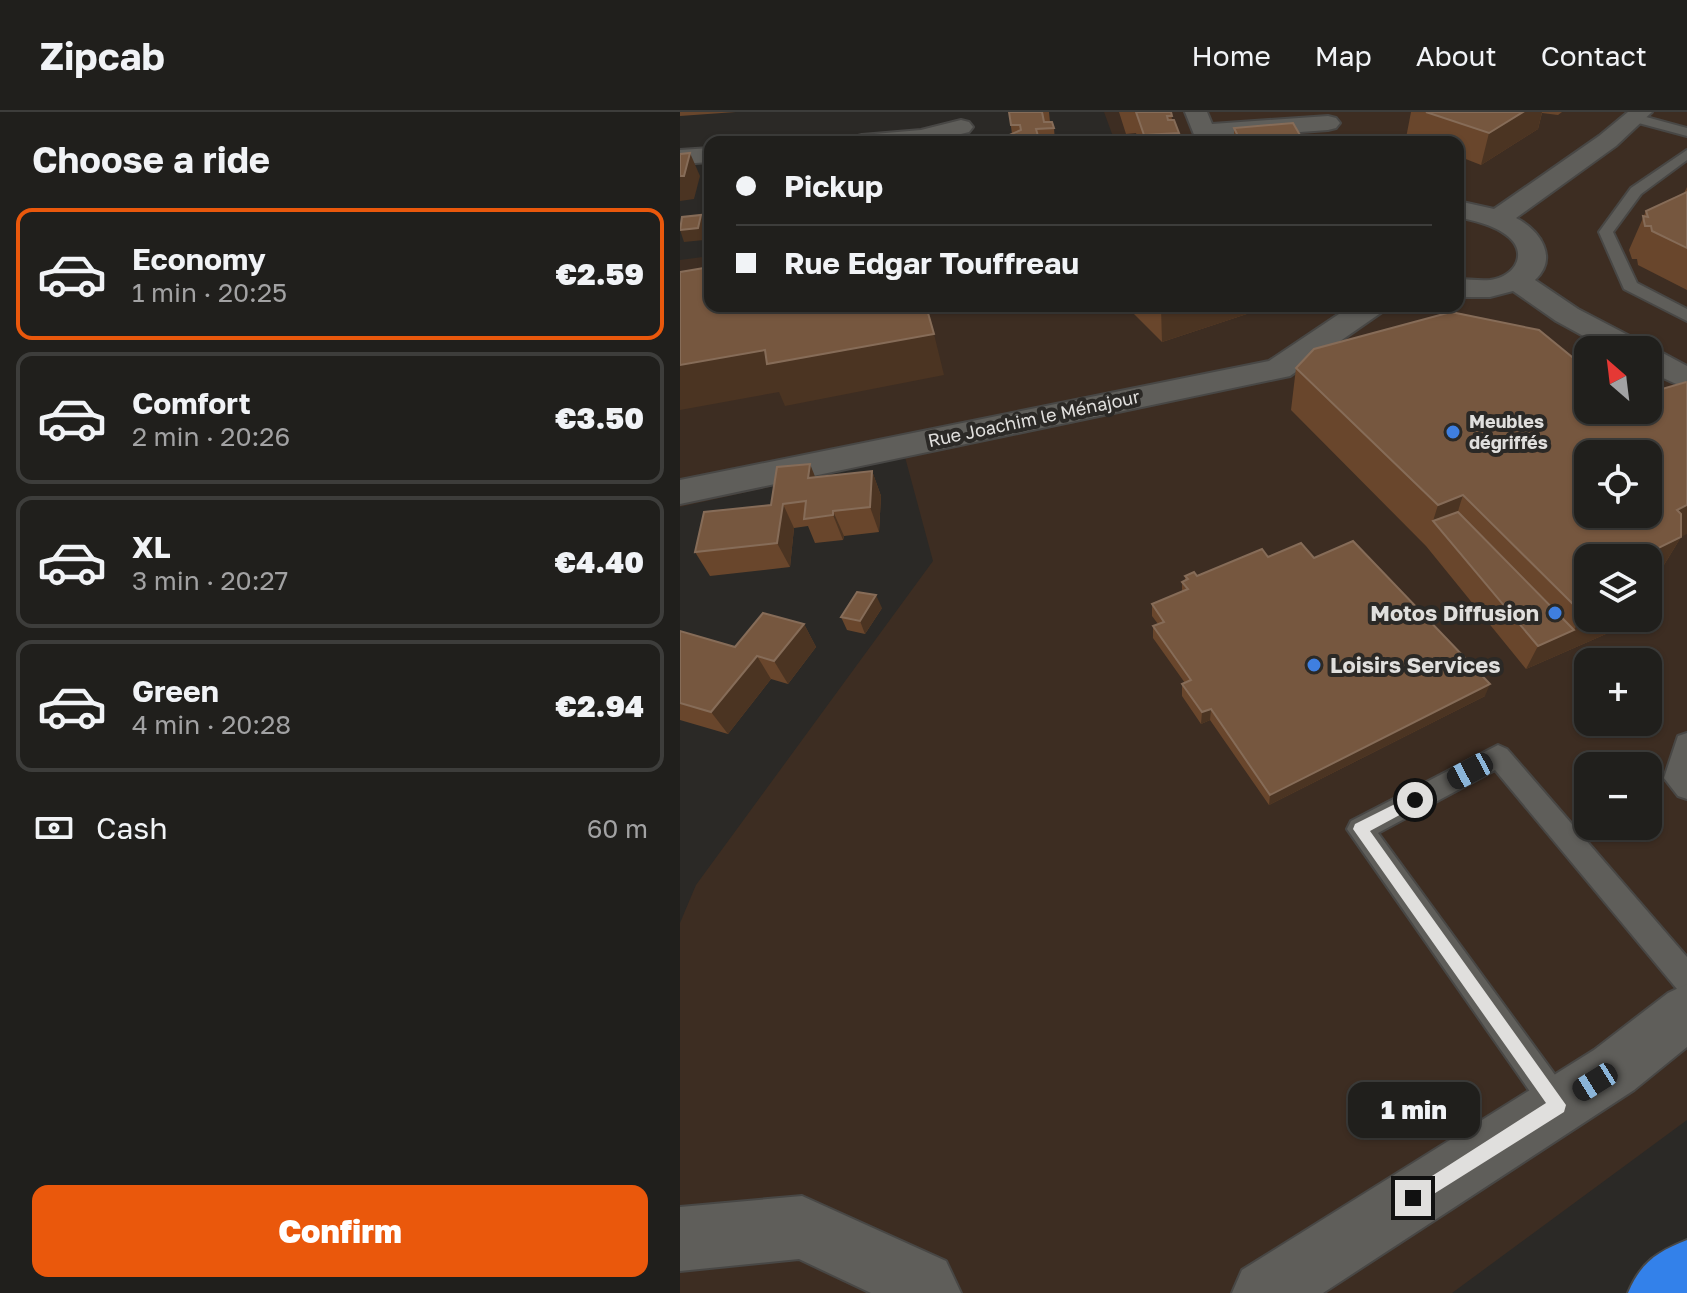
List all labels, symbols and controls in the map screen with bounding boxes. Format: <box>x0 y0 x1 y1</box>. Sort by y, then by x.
text: Zipcab <box>40 33 165 78</box>
text: Home <box>1192 39 1271 72</box>
text: Map <box>1315 39 1372 72</box>
text: About <box>1416 39 1497 72</box>
text: Contact <box>1541 39 1647 72</box>
text: Choose a ride <box>32 138 270 181</box>
text: Pickup <box>784 168 883 204</box>
icon: car <box>36 238 108 310</box>
text: Economy <box>132 241 266 277</box>
text: Rue Edgar Touffreau <box>784 245 1079 281</box>
text: €2.59 <box>556 256 644 292</box>
text: 1 min · 20:25 <box>132 277 287 308</box>
north arrow <box>1574 336 1662 424</box>
map controls <box>1574 336 1662 840</box>
icon: car <box>36 382 108 454</box>
text: Comfort <box>132 385 251 421</box>
street label: Rue Joachim le Ménajour <box>926 385 1142 451</box>
text: €3.50 <box>555 400 644 436</box>
place label: Meubles dégriffés <box>1469 410 1548 453</box>
text: 2 min · 20:26 <box>132 421 290 452</box>
marker: Meubles dégriffés <box>1444 423 1462 441</box>
button: locate <box>1574 440 1662 528</box>
icon: car <box>36 526 108 598</box>
text: XL <box>132 529 171 565</box>
text: €4.40 <box>555 544 644 580</box>
button: layers <box>1574 544 1662 632</box>
text: 3 min · 20:27 <box>132 565 288 596</box>
place label: Motos Diffusion <box>1370 599 1539 626</box>
marker: Motos Diffusion <box>1546 604 1564 622</box>
button: + <box>1574 648 1662 736</box>
place label: Loisirs Services <box>1330 651 1501 678</box>
marker: Loisirs Services <box>1305 656 1323 674</box>
icon: car <box>36 670 108 742</box>
text: Green <box>132 673 219 709</box>
text: €2.94 <box>555 688 644 724</box>
text: 4 min · 20:28 <box>132 709 291 740</box>
car <box>1443 749 1497 793</box>
button: − <box>1574 752 1662 840</box>
route start <box>1397 782 1433 818</box>
icon: cash <box>32 806 76 850</box>
text: Cash <box>96 810 168 846</box>
text: 60 m <box>587 813 648 844</box>
car <box>1568 1059 1622 1105</box>
callout: 1 min <box>1347 1082 1479 1138</box>
text: 1 min <box>1381 1094 1447 1125</box>
route end <box>1395 1180 1431 1216</box>
button: Confirm <box>32 1185 648 1277</box>

